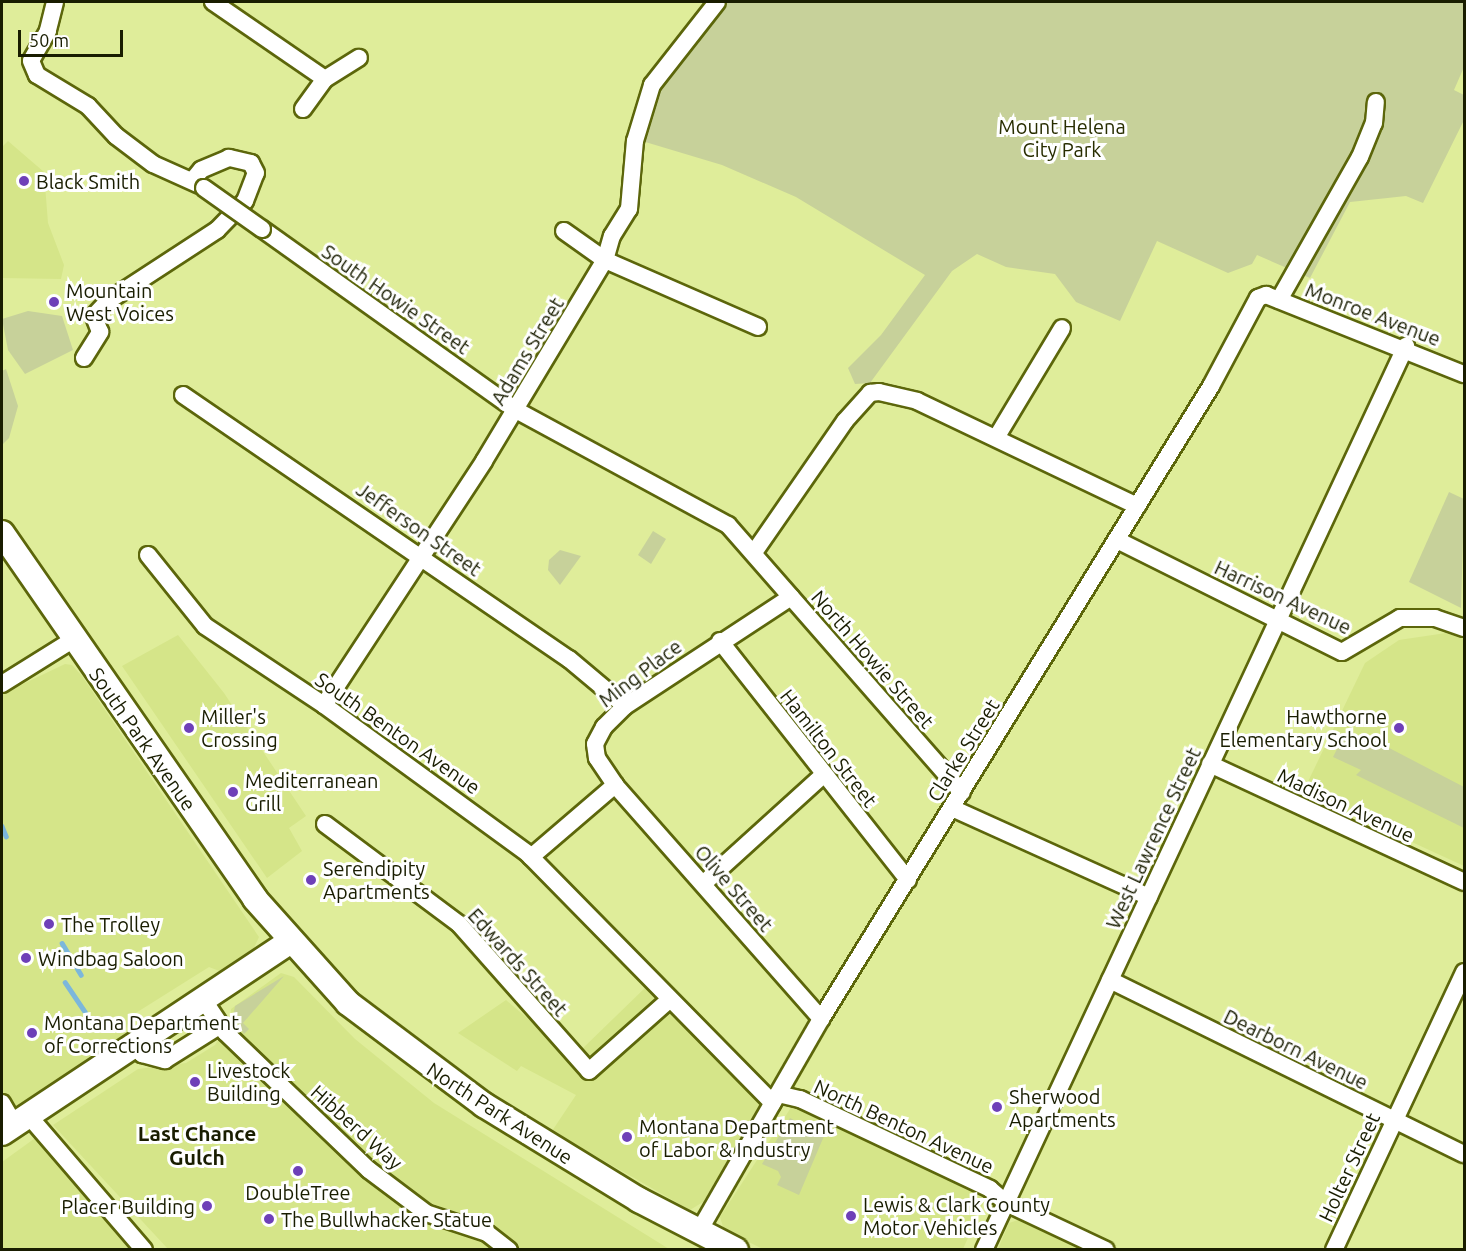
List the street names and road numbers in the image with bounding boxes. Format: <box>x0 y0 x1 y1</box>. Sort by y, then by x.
street label: South Howie Street <box>317 239 475 359</box>
street label: Monroe Avenue <box>1302 277 1444 351</box>
street label: Adams Street <box>485 293 569 409</box>
street label: Jefferson Street <box>352 477 486 581</box>
street label: Harrison Avenue <box>1211 555 1355 639</box>
street label: North Howie Street <box>807 585 939 733</box>
street label: Ming Place <box>594 634 686 712</box>
street label: South Park Avenue <box>85 663 201 815</box>
street label: South Benton Avenue <box>311 667 485 799</box>
street label: Hamilton Street <box>776 684 882 812</box>
street label: Clarke Street <box>922 694 1004 806</box>
street label: West Lawrence Street <box>1100 744 1206 932</box>
street label: Madison Avenue <box>1274 763 1418 847</box>
street label: Olive Street <box>690 840 778 936</box>
street label: Edwards Street <box>463 903 573 1021</box>
street label: Dearborn Avenue <box>1220 1004 1372 1094</box>
street label: North Park Avenue <box>423 1057 577 1169</box>
street label: North Benton Avenue <box>810 1074 998 1178</box>
street label: Hibberd Way <box>306 1080 408 1174</box>
street label: Holter Street <box>1313 1109 1385 1225</box>

